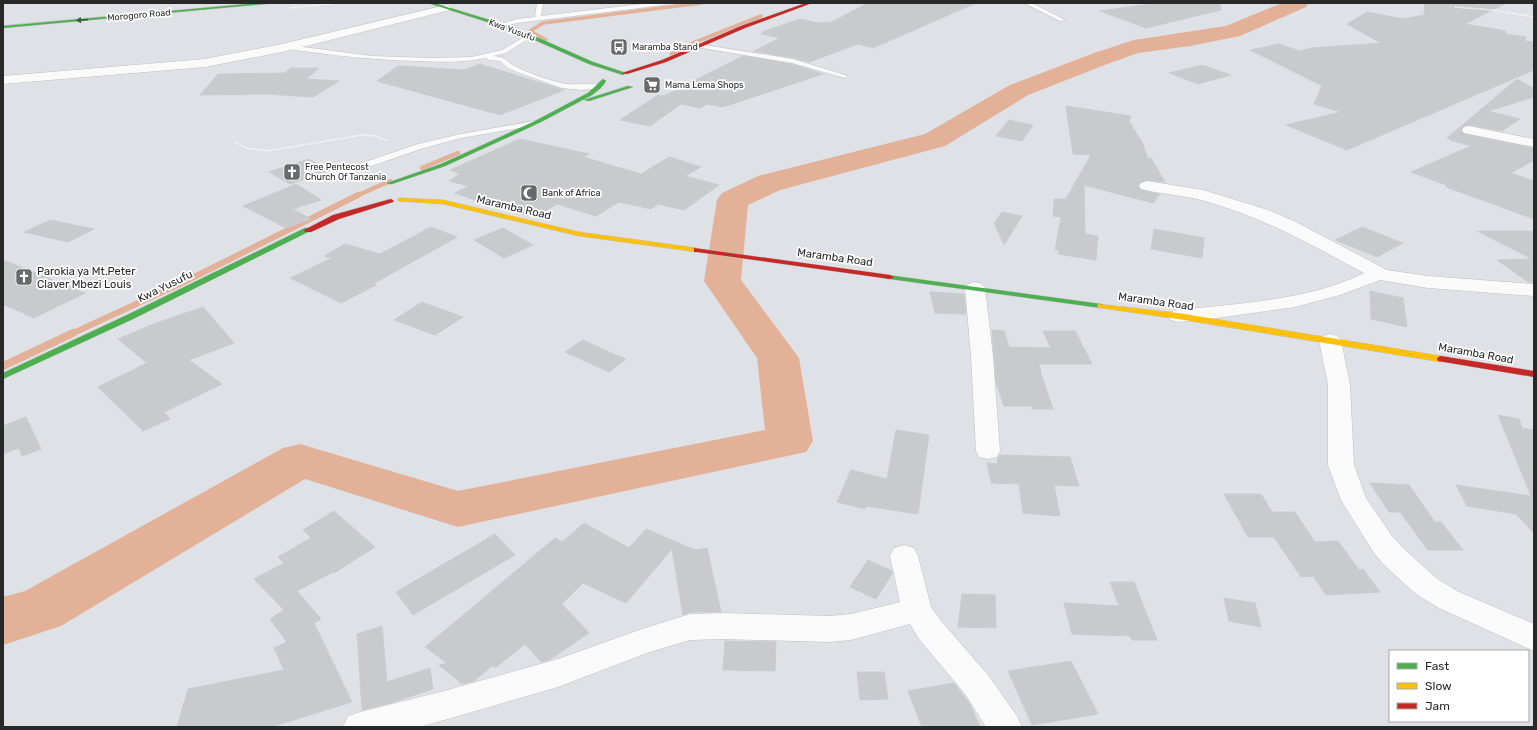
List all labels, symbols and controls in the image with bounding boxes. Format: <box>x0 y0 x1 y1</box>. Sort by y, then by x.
street label: Morogoro Road <box>107 7 171 23</box>
one-way arrow <box>76 17 88 24</box>
street label: Kwa Yusufu <box>487 17 537 43</box>
bus stop icon: Maramba Stand <box>609 37 629 57</box>
place label: Maramba Stand <box>632 42 698 52</box>
supermarket icon: Mama Lema Shops <box>642 75 662 95</box>
place label: Mama Lema Shops <box>665 80 744 90</box>
church icon: Free Pentecost Church Of Tanzania <box>282 162 302 182</box>
place label: Free Pentecost Church Of Tanzania <box>305 162 386 182</box>
mosque icon: Bank of Africa <box>519 183 539 203</box>
place label: Bank of Africa <box>542 188 600 198</box>
street label: Maramba Road <box>475 193 552 222</box>
street label: Maramba Road <box>796 246 874 269</box>
place label: Parokia ya Mt.Peter Claver Mbezi Louis <box>37 265 136 291</box>
church icon: Parokia ya Mt.Peter Claver Mbezi Louis <box>14 267 34 287</box>
street label: Kwa Yusufu <box>136 268 195 305</box>
street label: Maramba Road <box>1117 290 1195 313</box>
street label: Maramba Road <box>1437 340 1515 367</box>
legend <box>1389 650 1529 722</box>
text: Fast <box>1425 659 1449 673</box>
text: Slow <box>1425 679 1452 693</box>
text: Jam <box>1425 699 1450 713</box>

